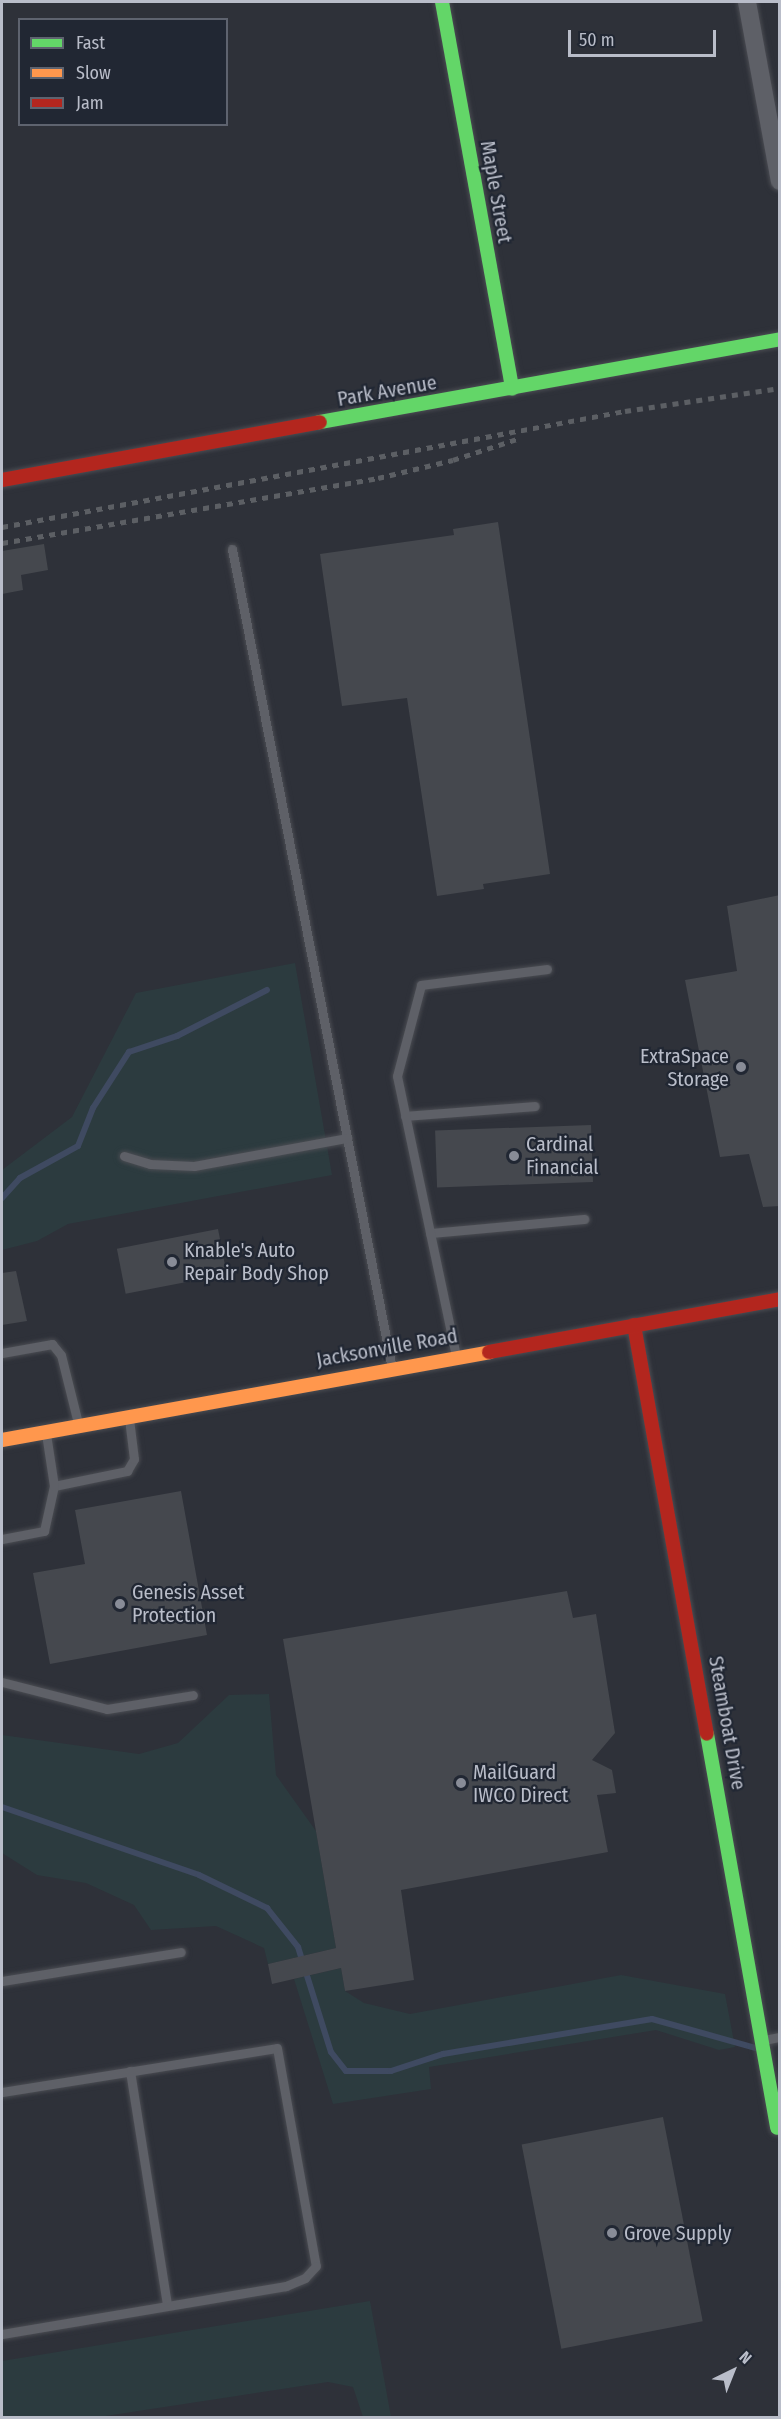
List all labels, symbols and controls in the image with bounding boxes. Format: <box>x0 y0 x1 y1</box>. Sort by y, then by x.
legend <box>18 18 228 126</box>
scale bar <box>571 18 720 56</box>
text: 50 m <box>579 29 615 51</box>
text: Fast <box>76 32 105 54</box>
text: Slow <box>76 62 111 84</box>
text: Jam <box>76 92 104 114</box>
street label: Maple Street <box>475 139 517 245</box>
street label: Park Avenue <box>336 370 438 412</box>
place label: ExtraSpace Storage <box>640 1044 729 1091</box>
marker: ExtraSpace Storage <box>734 1060 748 1074</box>
place label: Cardinal Financial <box>526 1132 599 1179</box>
marker: Cardinal Financial <box>507 1149 521 1163</box>
place label: Knable's Auto Repair Body Shop <box>184 1238 329 1285</box>
marker: Knable's Auto Repair Body Shop <box>165 1255 179 1269</box>
street label: Jacksonville Road <box>315 1324 459 1372</box>
place label: Genesis Asset Protection <box>132 1580 244 1627</box>
marker: Genesis Asset Protection <box>113 1597 127 1611</box>
street label: Steamboat Drive <box>703 1654 751 1792</box>
place label: MailGuard IWCO Direct <box>473 1760 568 1807</box>
marker: MailGuard IWCO Direct <box>454 1776 468 1790</box>
place label: Grove Supply <box>624 2221 731 2245</box>
marker: Grove Supply <box>605 2226 619 2240</box>
north arrow <box>703 2341 763 2401</box>
text: N <box>736 2347 756 2368</box>

